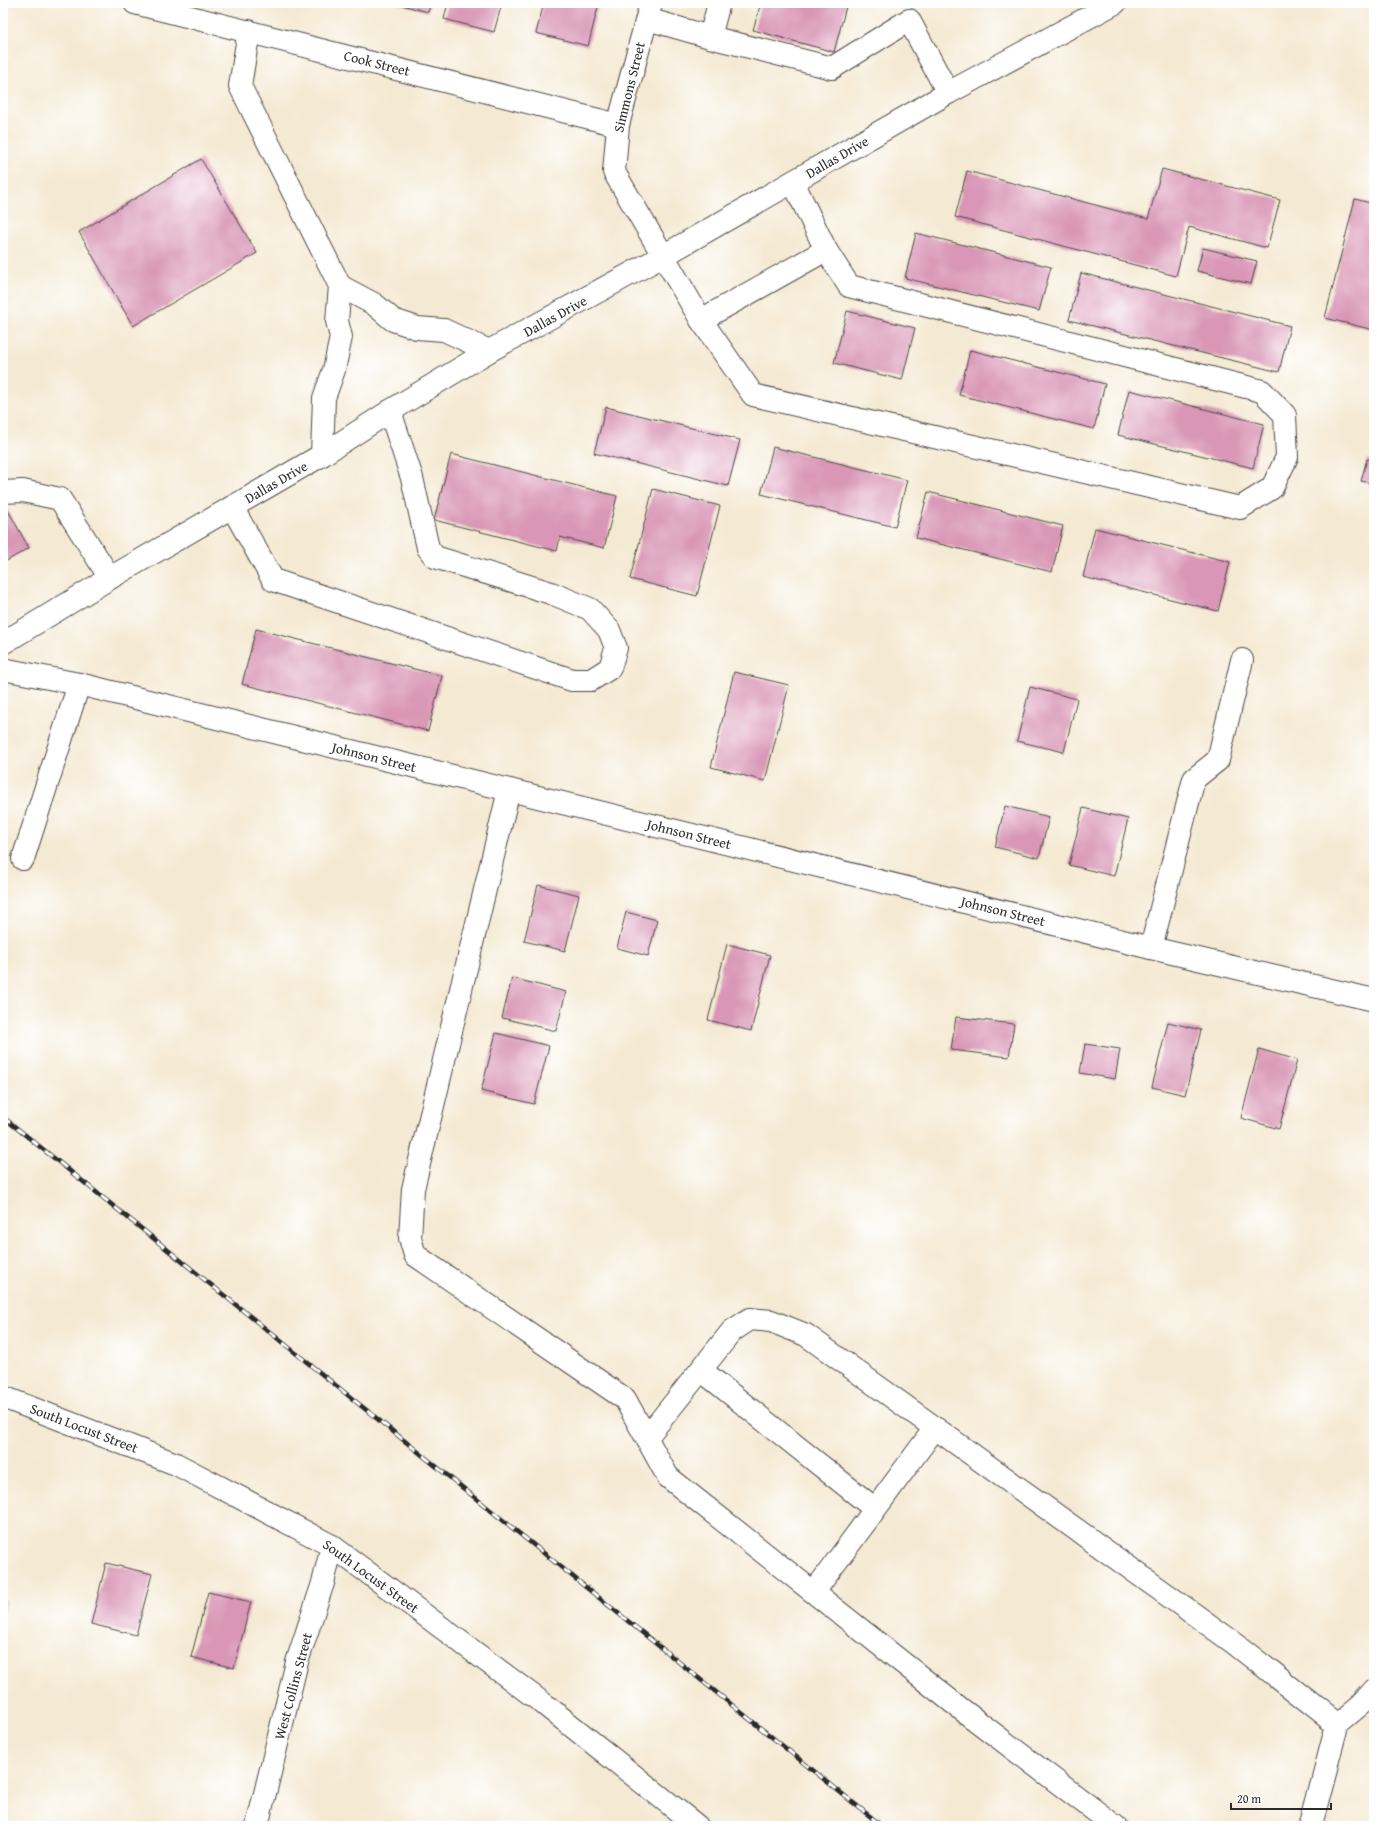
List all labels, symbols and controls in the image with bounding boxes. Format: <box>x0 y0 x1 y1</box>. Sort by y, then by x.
street label: Simmons Street <box>608 40 650 134</box>
street label: Cook Street <box>342 45 412 81</box>
street label: Dallas Drive <box>802 131 873 183</box>
street label: Dallas Drive <box>520 290 591 342</box>
street label: Dallas Drive <box>241 456 312 508</box>
street label: Johnson Street <box>328 736 418 777</box>
street label: Johnson Street <box>643 813 733 854</box>
street label: Johnson Street <box>957 890 1047 931</box>
street label: South Locust Street <box>27 1398 141 1458</box>
street label: South Locust Street <box>319 1534 423 1618</box>
street label: West Collins Street <box>269 1630 317 1742</box>
scale bar <box>1231 1785 1331 1811</box>
text: 20 m <box>1237 1790 1261 1807</box>

